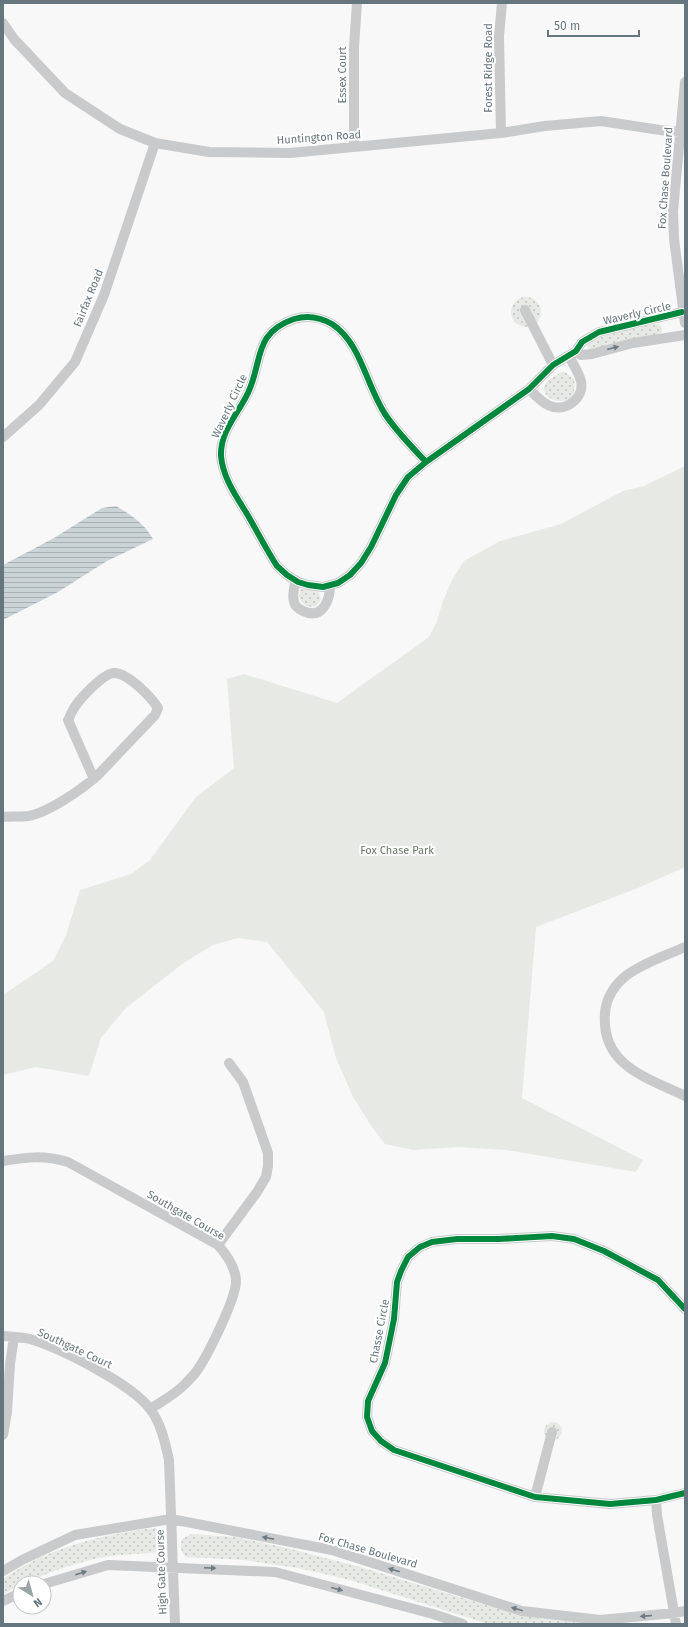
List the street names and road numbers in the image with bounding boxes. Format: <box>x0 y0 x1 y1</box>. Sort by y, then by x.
street label: Forest Ridge Road <box>482 23 495 113</box>
street label: Essex Court <box>336 46 349 104</box>
street label: Fox Chase Boulevard <box>655 127 676 230</box>
street label: Huntington Road <box>276 128 362 147</box>
street label: Fairfax Road <box>71 267 106 329</box>
street label: Waverly Circle <box>602 299 672 328</box>
street label: Waverly Circle <box>209 372 250 440</box>
street label: Southgate Course <box>145 1188 227 1243</box>
street label: Chasse Circle <box>367 1298 392 1364</box>
street label: Southgate Court <box>36 1326 114 1371</box>
street label: High Gate Course <box>154 1529 169 1615</box>
street label: Fox Chase Boulevard <box>317 1530 419 1571</box>

